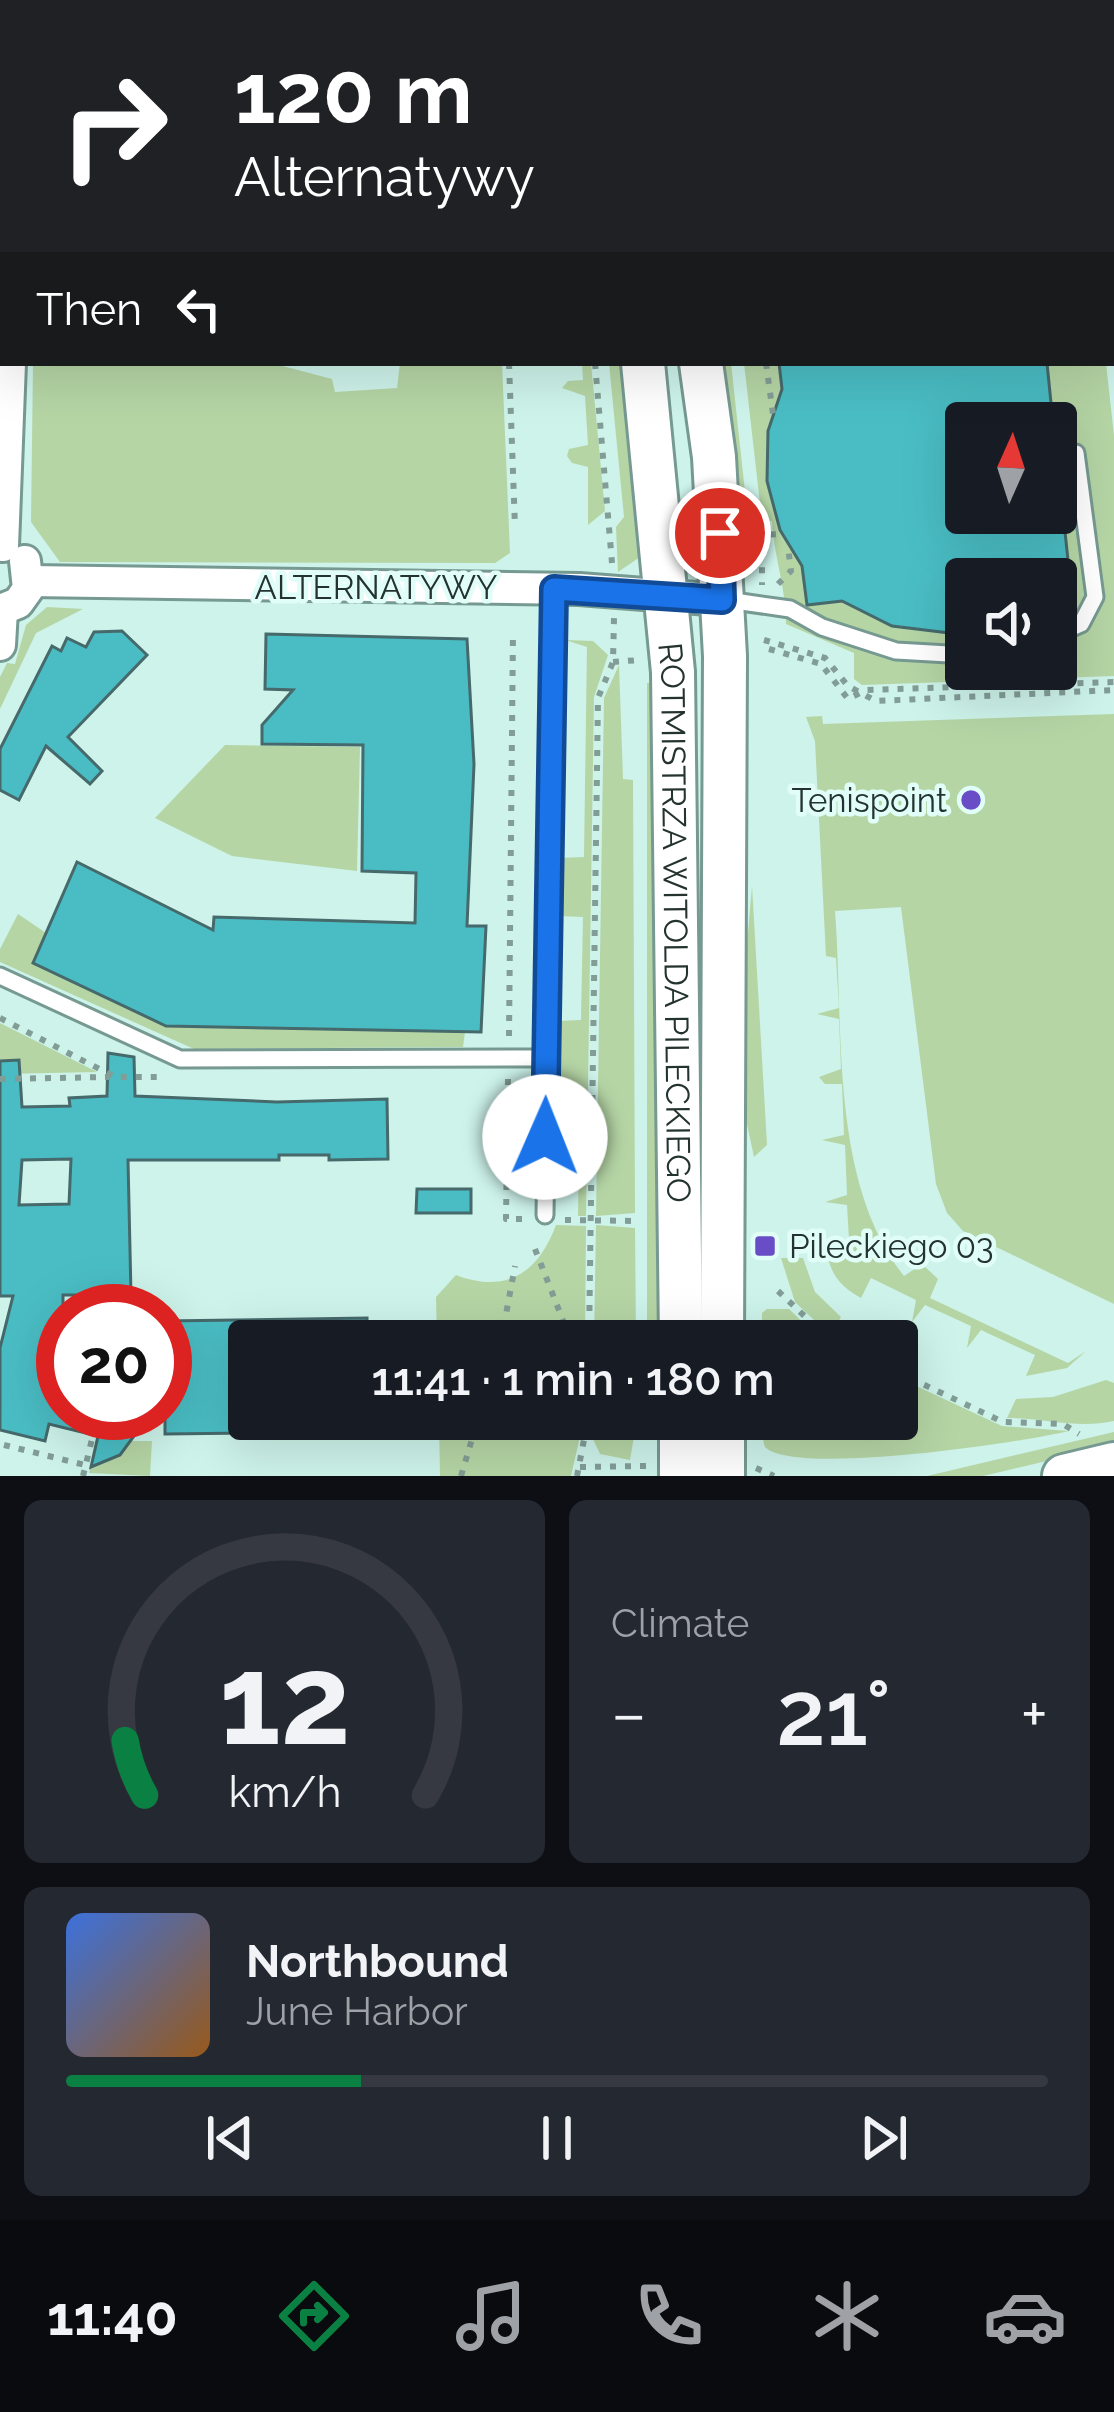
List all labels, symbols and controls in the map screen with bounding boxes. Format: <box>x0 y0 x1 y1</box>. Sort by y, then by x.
text: 120 m <box>234 44 473 143</box>
icon: right <box>36 48 192 204</box>
text: Alternatywy <box>234 145 535 209</box>
icon: left <box>166 276 232 342</box>
text: Then <box>36 283 142 336</box>
north arrow <box>945 402 1077 534</box>
map controls <box>945 402 1077 690</box>
pin <box>669 482 771 584</box>
icon: arrive <box>687 500 753 566</box>
button: sound <box>945 558 1077 690</box>
street label: ALTERNATYWY <box>255 568 497 607</box>
street label: ROTMISTRZA WITOLDA PILECKIEGO <box>650 641 698 1203</box>
place label: Tenispoint <box>792 781 947 820</box>
marker: Tenispoint <box>958 787 984 813</box>
position arrow <box>482 1074 608 1200</box>
place label: Pileckiego 03 <box>789 1227 994 1266</box>
marker: Pileckiego 03 <box>752 1233 778 1259</box>
speed limit sign: 20 <box>36 1284 192 1440</box>
text: 11:41 · 1 min · 180 m <box>371 1353 775 1406</box>
text: Climate <box>611 1600 749 1646</box>
text: 12 <box>218 1627 351 1773</box>
text: 21° <box>776 1660 891 1766</box>
text: − <box>611 1675 647 1752</box>
text: + <box>1021 1675 1048 1752</box>
text: km/h <box>228 1766 341 1816</box>
text: Northbound <box>246 1935 509 1988</box>
text: June Harbor <box>246 1988 468 2034</box>
icon: previous <box>197 2105 263 2171</box>
icon: pause <box>524 2105 590 2171</box>
icon: next <box>851 2105 917 2171</box>
icon: directions <box>272 2274 356 2358</box>
icon: music <box>449 2274 533 2358</box>
icon: phone <box>627 2274 711 2358</box>
icon: climate <box>805 2274 889 2358</box>
icon: car <box>983 2274 1067 2358</box>
text: 11:40 <box>47 2284 178 2348</box>

